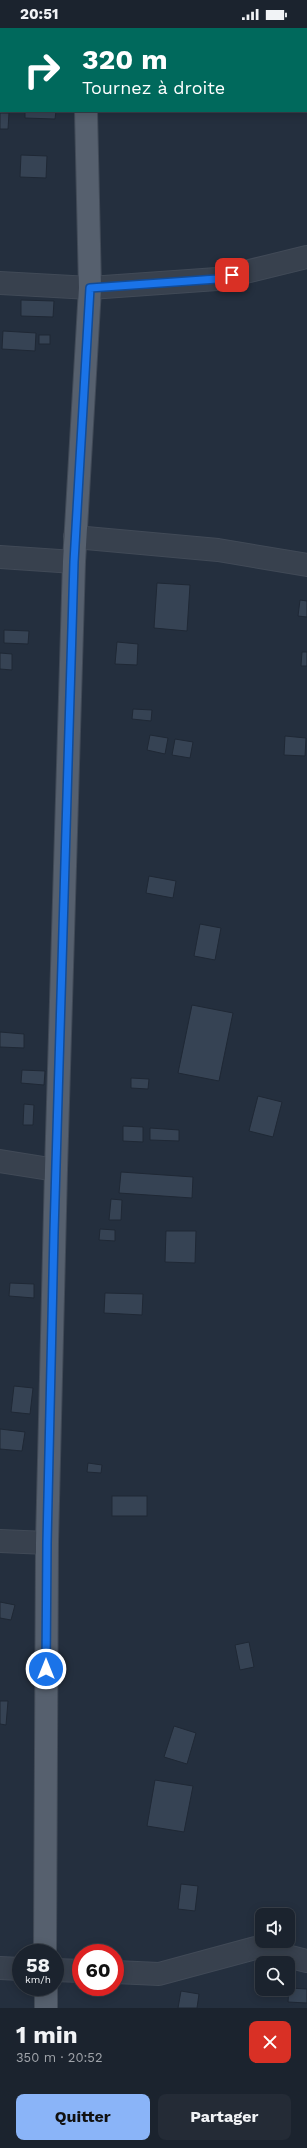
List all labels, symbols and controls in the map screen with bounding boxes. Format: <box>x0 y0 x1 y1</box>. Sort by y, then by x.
text: 20:51 <box>20 5 58 23</box>
text: 320 m <box>82 43 168 76</box>
icon: right <box>16 44 68 96</box>
text: Tournez à droite <box>82 77 225 98</box>
pin <box>215 258 249 292</box>
icon: arrive <box>221 264 243 286</box>
position arrow <box>25 1648 67 1690</box>
map controls <box>255 1908 295 1996</box>
button: sound <box>255 1908 295 1948</box>
speed limit sign: 60 <box>72 1944 124 1996</box>
text: 58 <box>26 1953 50 1977</box>
button: search <box>255 1956 295 1996</box>
text: km/h <box>25 1974 51 1985</box>
text: 1 min <box>16 2021 78 2049</box>
button: close <box>249 2021 291 2063</box>
text: 350 m · 20:52 <box>16 2050 103 2065</box>
button: Quitter <box>16 2094 150 2140</box>
button: Partager <box>158 2094 291 2140</box>

